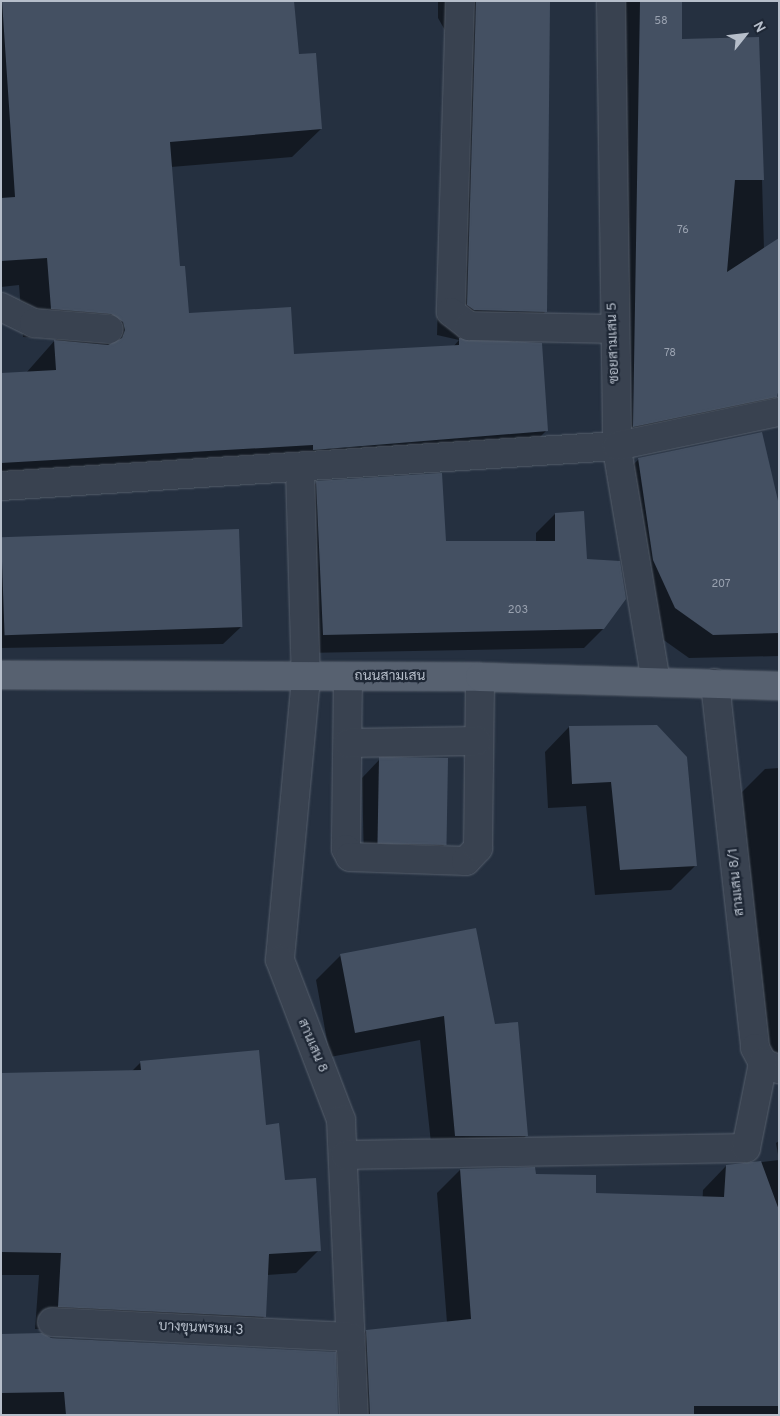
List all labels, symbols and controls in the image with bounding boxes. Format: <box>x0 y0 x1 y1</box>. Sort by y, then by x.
north arrow <box>720 10 770 60</box>
house number: 58 <box>654 14 668 28</box>
text: N <box>749 19 768 36</box>
house number: 76 <box>677 223 689 237</box>
street label: ซอยสามเสน 5 <box>604 302 624 384</box>
house number: 78 <box>664 346 676 360</box>
house number: 207 <box>711 577 731 591</box>
house number: 203 <box>508 603 528 617</box>
street label: ถนนสามเสน <box>355 669 425 685</box>
street label: สามเสน 8/1 <box>725 847 749 917</box>
street label: สานเสน 8 <box>293 1016 331 1076</box>
street label: บางขุนพรหม 3 <box>158 1318 244 1340</box>

